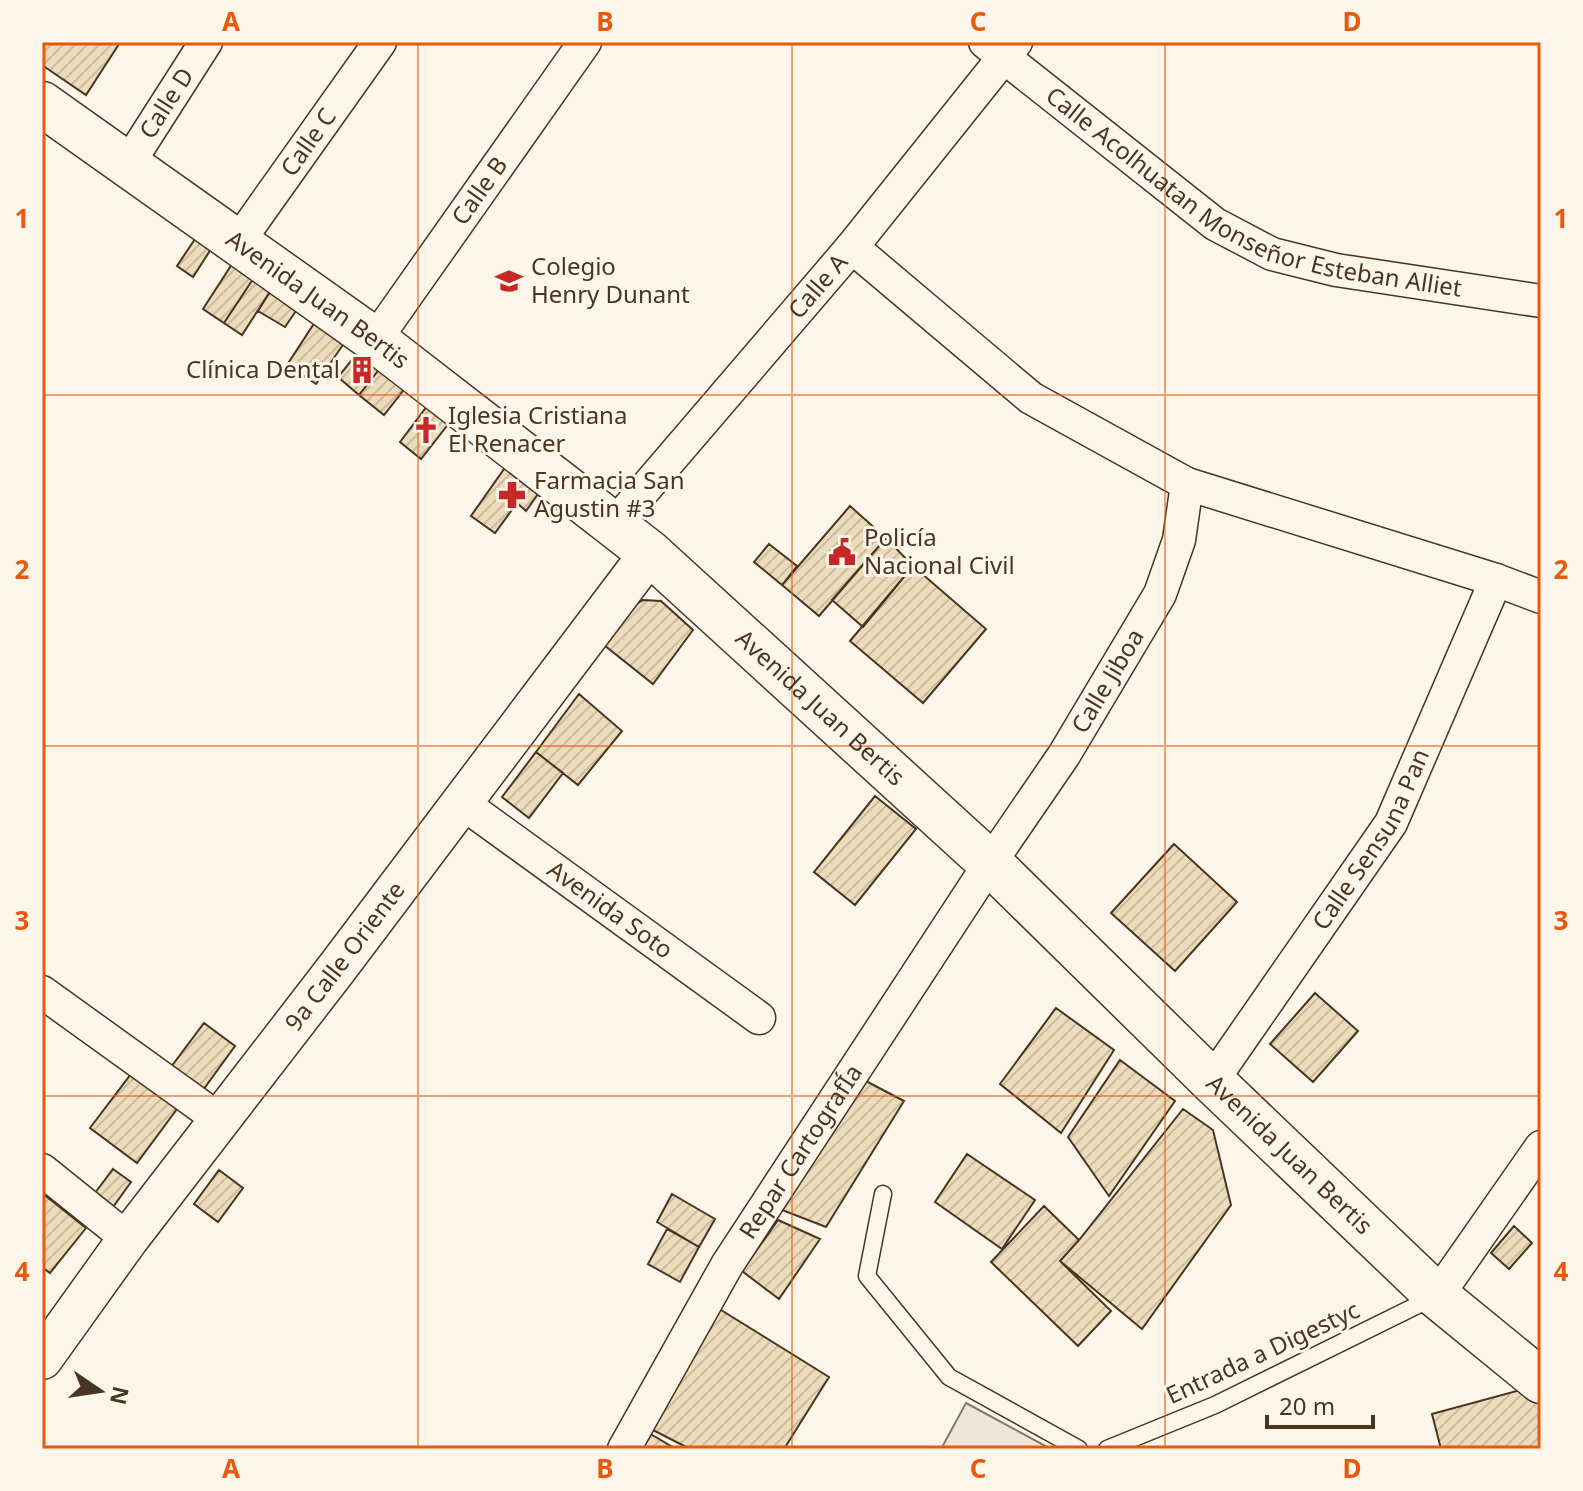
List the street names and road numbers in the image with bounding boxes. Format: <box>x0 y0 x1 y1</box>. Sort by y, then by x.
street label: Calle D <box>131 61 201 144</box>
street label: Calle Acolhuatan Monseñor Esteban Alliet <box>1040 78 1464 304</box>
street label: Calle C <box>272 101 343 182</box>
street label: Calle B <box>443 150 514 231</box>
street label: Avenida Juan Bertis <box>220 222 417 376</box>
street label: Calle A <box>780 245 855 325</box>
street label: Avenida Juan Bertis <box>729 621 913 793</box>
street label: Calle Jiboa <box>1063 622 1151 739</box>
street label: Calle Sensuna Pan <box>1304 743 1436 936</box>
street label: Avenida Soto <box>541 852 680 965</box>
street label: 9a Calle Oriente <box>276 874 412 1037</box>
street label: Repar CartografÍa <box>731 1057 869 1245</box>
street label: Avenida Juan Bertis <box>1200 1066 1380 1241</box>
street label: Entrada a Digestyc <box>1160 1292 1364 1411</box>

